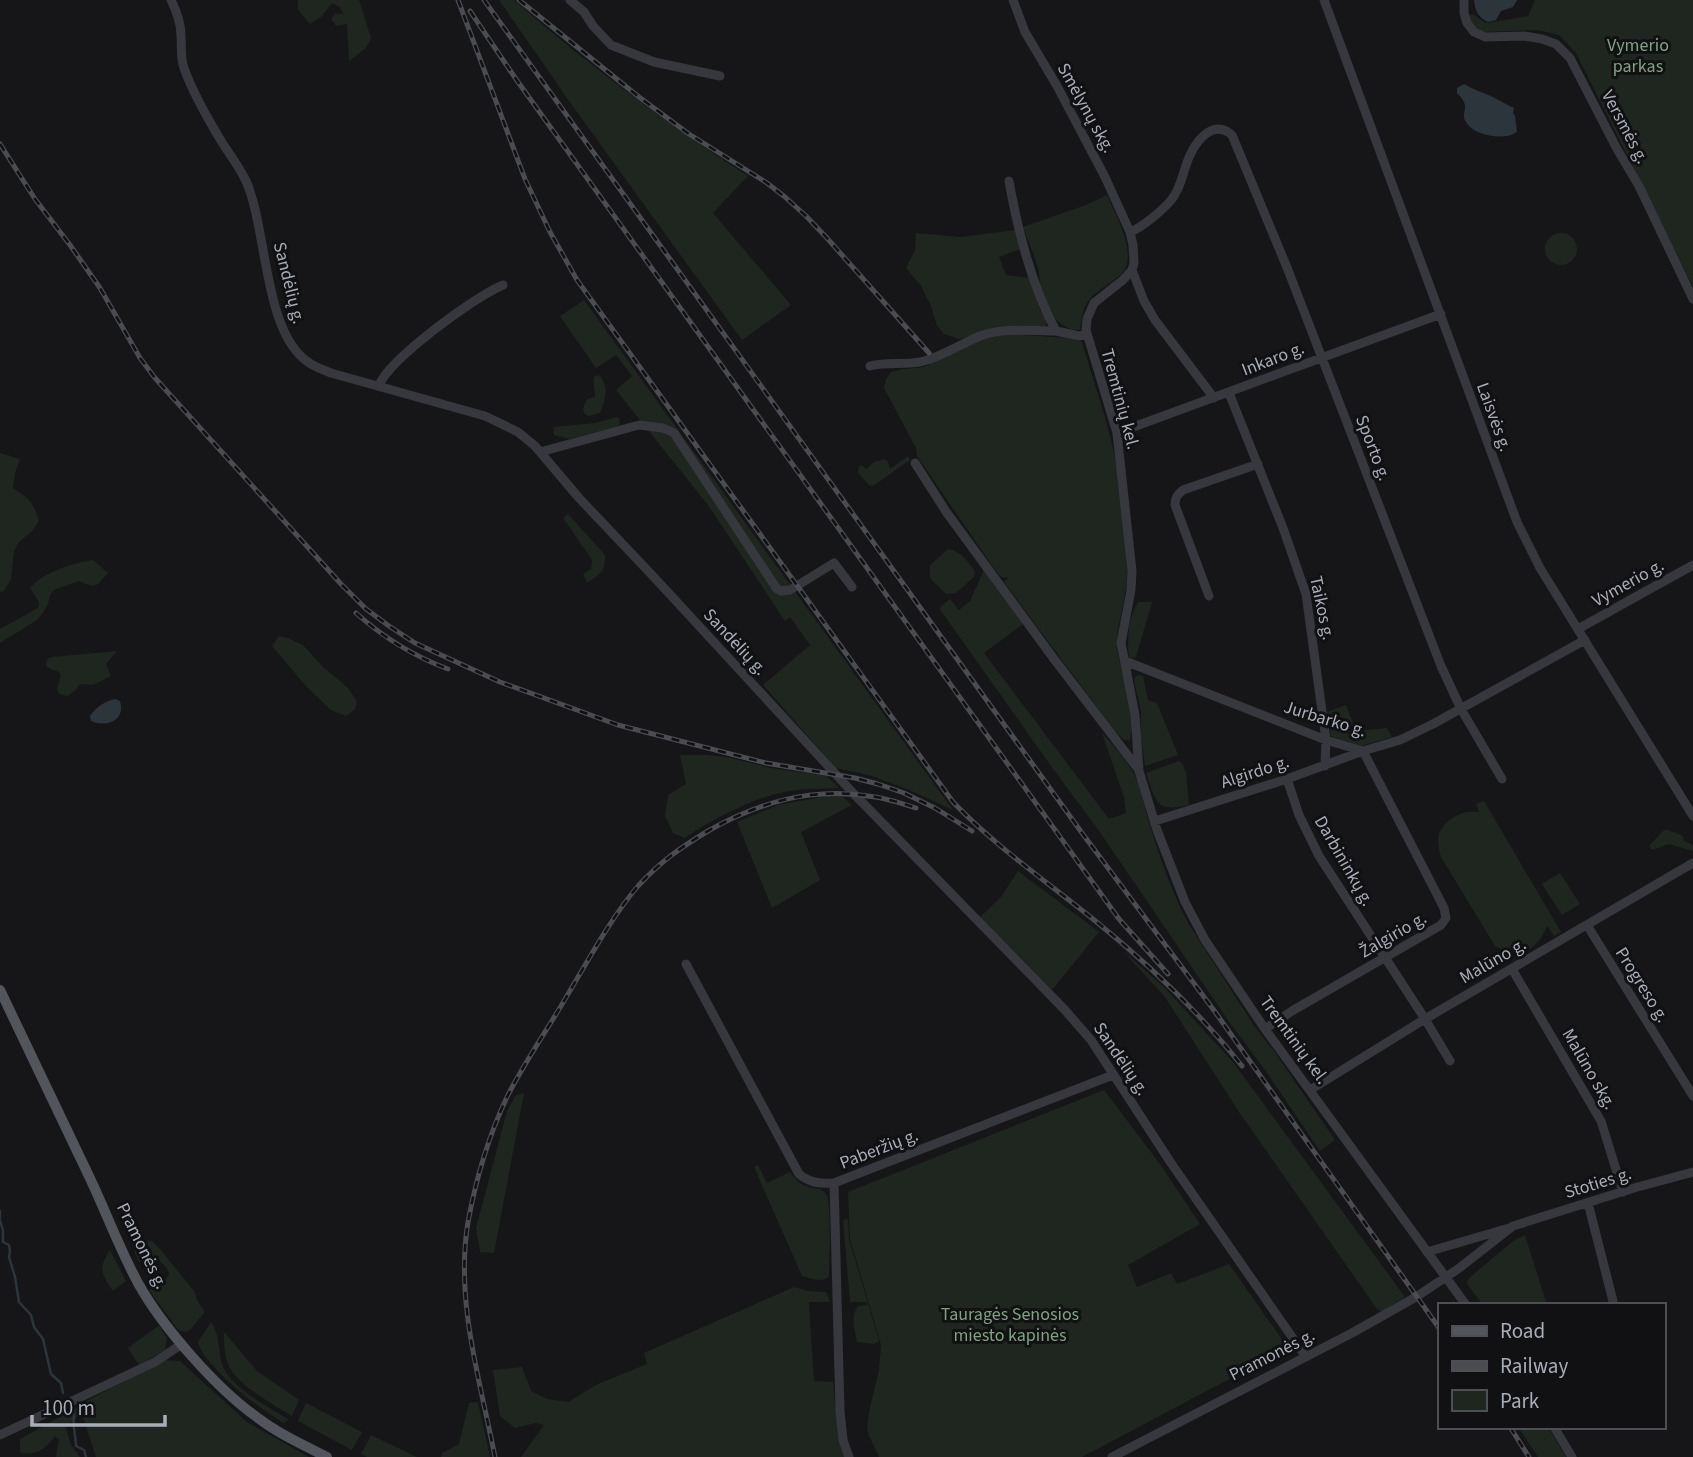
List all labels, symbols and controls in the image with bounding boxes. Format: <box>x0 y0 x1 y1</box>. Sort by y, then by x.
park label: Vymerio parkas <box>1607 33 1669 79</box>
street label: Smėlynų skg. <box>1051 58 1121 158</box>
street label: Versmės g. <box>1595 86 1655 168</box>
street label: Sandėlių g. <box>267 240 311 326</box>
street label: Inkaro g. <box>1238 336 1308 382</box>
street label: Tremtinių kel. <box>1095 346 1145 452</box>
street label: Laisvės g. <box>1470 379 1518 455</box>
street label: Sporto g. <box>1349 412 1397 484</box>
street label: Vymerio g. <box>1587 553 1669 613</box>
street label: Taikos g. <box>1303 574 1341 642</box>
street label: Sandėlių g. <box>697 603 773 681</box>
street label: Jurbarko g. <box>1281 695 1369 743</box>
street label: Algirdo g. <box>1217 749 1293 795</box>
street label: Darbininkų g. <box>1308 811 1380 911</box>
street label: Žalgirio g. <box>1355 906 1431 964</box>
street label: Malūno g. <box>1455 932 1531 990</box>
street label: Progreso g. <box>1609 943 1675 1027</box>
street label: Tremtinių kel. <box>1253 991 1335 1089</box>
street label: Sandėlių g. <box>1087 1017 1155 1101</box>
street label: Malūno skg. <box>1556 1024 1622 1114</box>
street label: Paberžių g. <box>836 1123 922 1175</box>
street label: Stoties g. <box>1562 1161 1634 1205</box>
street label: Pramonės g. <box>110 1199 174 1293</box>
park label: Tauragės Senosios miesto kapinės <box>941 1302 1079 1348</box>
legend <box>1438 1303 1665 1429</box>
text: Road <box>1500 1316 1545 1346</box>
street label: Pramonės g. <box>1225 1323 1319 1387</box>
text: Railway <box>1500 1351 1568 1381</box>
scale bar <box>32 1384 164 1428</box>
text: Park <box>1500 1386 1540 1416</box>
text: 100 m <box>42 1393 95 1423</box>

